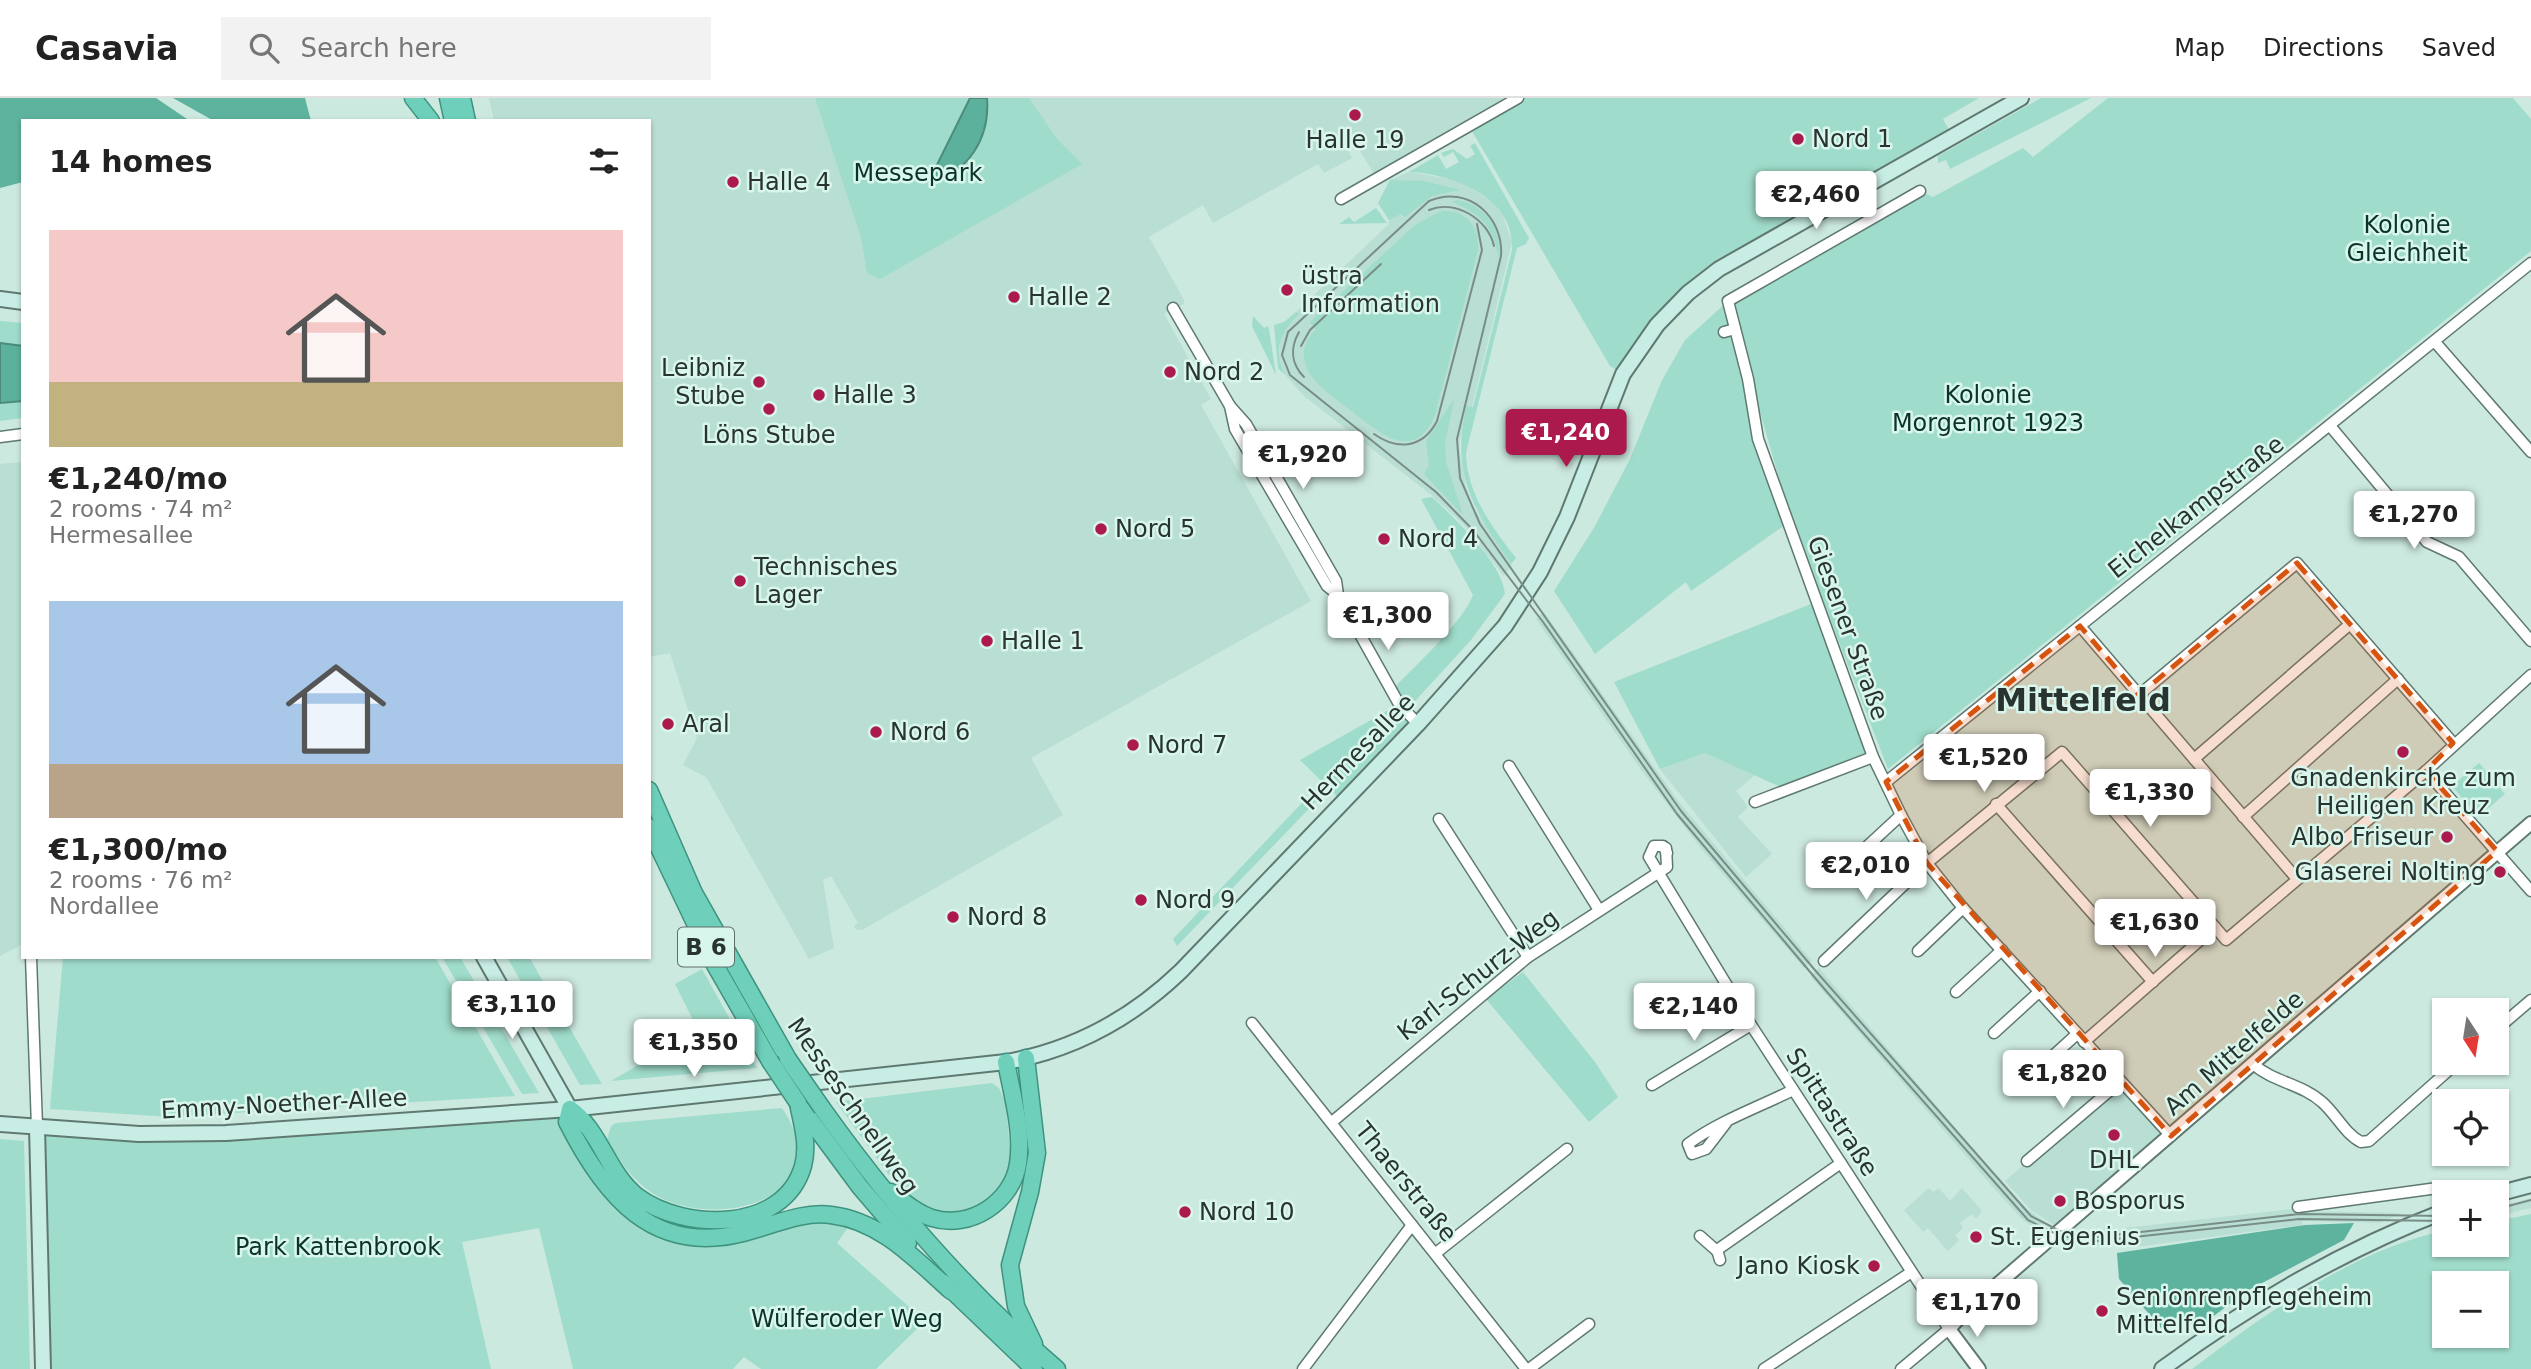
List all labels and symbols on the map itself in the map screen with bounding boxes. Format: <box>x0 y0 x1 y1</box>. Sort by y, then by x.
marker: Halle 19 <box>1347 107 1363 123</box>
place label: Nord 1 <box>1812 125 1892 153</box>
place label: Halle 19 <box>1305 126 1405 154</box>
marker: Nord 1 <box>1790 131 1806 147</box>
park label: Messepark <box>854 159 983 187</box>
place label: Halle 4 <box>747 168 831 196</box>
pin: €2,460 <box>1759 172 1873 231</box>
marker: Halle 4 <box>725 174 741 190</box>
park label: Kolonie Gleichheit <box>2346 211 2468 267</box>
place label: üstra Information <box>1301 262 1440 318</box>
marker: üstra Information <box>1279 282 1295 298</box>
place label: Halle 2 <box>1028 283 1112 311</box>
marker: Halle 2 <box>1006 289 1022 305</box>
place label: Leibniz Stube <box>661 354 745 410</box>
place label: Nord 2 <box>1184 358 1264 386</box>
marker: Nord 2 <box>1162 364 1178 380</box>
marker: Leibniz Stube <box>751 374 767 390</box>
place label: Halle 3 <box>833 381 917 409</box>
park label: Kolonie Morgenrot 1923 <box>1892 381 2084 437</box>
marker: Halle 3 <box>811 387 827 403</box>
marker: Löns Stube <box>761 401 777 417</box>
pin: €1,240 <box>1509 410 1623 469</box>
place label: Löns Stube <box>703 421 835 449</box>
street label: Eichelkampstraße <box>2103 430 2289 584</box>
pin: €1,920 <box>1246 432 1360 491</box>
pin: €1,270 <box>2357 491 2471 551</box>
place label: Nord 5 <box>1115 515 1195 543</box>
marker: Nord 5 <box>1093 521 1109 537</box>
place label: Nord 4 <box>1398 525 1478 553</box>
marker: Nord 4 <box>1376 531 1392 547</box>
street label: Giesener Straße <box>1802 532 1894 724</box>
place label: Technisches Lager <box>753 553 898 609</box>
marker: Technisches Lager <box>732 573 748 589</box>
pin: €1,300 <box>1331 592 1445 652</box>
place label: Halle 1 <box>1001 627 1085 655</box>
marker: Halle 1 <box>979 633 995 649</box>
district label: Mittelfeld <box>1995 681 2171 719</box>
street label: Hermesallee <box>1296 688 1420 816</box>
place label: Aral <box>682 710 730 738</box>
marker: Aral <box>660 716 676 732</box>
place label: Nord 6 <box>890 718 970 746</box>
marker: Nord 6 <box>868 724 884 740</box>
place label: Nord 7 <box>1147 731 1227 759</box>
pin: €1,520 <box>1927 734 2041 794</box>
marker: Nord 7 <box>1125 737 1141 753</box>
marker: Gnadenkirche zum Heiligen Kreuz <box>2395 744 2411 760</box>
place label: Gnadenkirche zum Heiligen Kreuz <box>2290 764 2516 820</box>
pin: €1,330 <box>2093 770 2207 829</box>
place label: Albo Friseur <box>2291 823 2433 851</box>
marker: Albo Friseur <box>2439 829 2455 845</box>
pin: €2,010 <box>1809 842 1923 902</box>
place label: Glaserei Nolting <box>2295 858 2486 886</box>
marker: Glaserei Nolting <box>2492 864 2508 880</box>
place label: Nord 9 <box>1155 886 1235 914</box>
marker: Nord 9 <box>1133 892 1149 908</box>
pin: €1,630 <box>2098 900 2212 959</box>
place label: Nord 8 <box>967 903 1047 931</box>
street label: Karl-Schurz-Weg <box>1392 903 1564 1047</box>
marker: Nord 8 <box>945 909 961 925</box>
road number: B 6 <box>678 928 734 967</box>
pin: €3,110 <box>455 982 569 1041</box>
pin: €2,140 <box>1637 984 1751 1043</box>
street label: Am Mittelfelde <box>2159 985 2309 1121</box>
north arrow <box>2432 998 2510 1074</box>
street label: Messeschnellweg <box>782 1012 924 1200</box>
pin: €1,350 <box>637 1020 751 1079</box>
street label: Spittastraße <box>1780 1043 1884 1181</box>
pin: €1,820 <box>2006 1051 2120 1110</box>
street label: Emmy-Noether-Allee <box>160 1084 408 1124</box>
street label: Thaerstraße <box>1349 1116 1463 1247</box>
marker: DHL <box>2106 1127 2122 1143</box>
place label: DHL <box>2089 1146 2140 1174</box>
place label: Bosporus <box>2074 1187 2185 1215</box>
marker: Bosporus <box>2052 1193 2068 1209</box>
place label: Nord 10 <box>1199 1198 1294 1226</box>
marker: Nord 10 <box>1177 1204 1193 1220</box>
place label: St. Eugenius <box>1990 1223 2140 1251</box>
marker: St. Eugenius <box>1968 1229 1984 1245</box>
park label: Park Kattenbrook <box>235 1233 441 1261</box>
place label: Jano Kiosk <box>1735 1252 1860 1280</box>
marker: Jano Kiosk <box>1866 1258 1882 1274</box>
pin: €1,170 <box>1920 1280 2034 1339</box>
place label: Senionrenpflegeheim Mittelfeld <box>2116 1283 2372 1339</box>
marker: Senionrenpflegeheim Mittelfeld <box>2094 1303 2110 1319</box>
park label: Wülferoder Weg <box>751 1305 943 1333</box>

